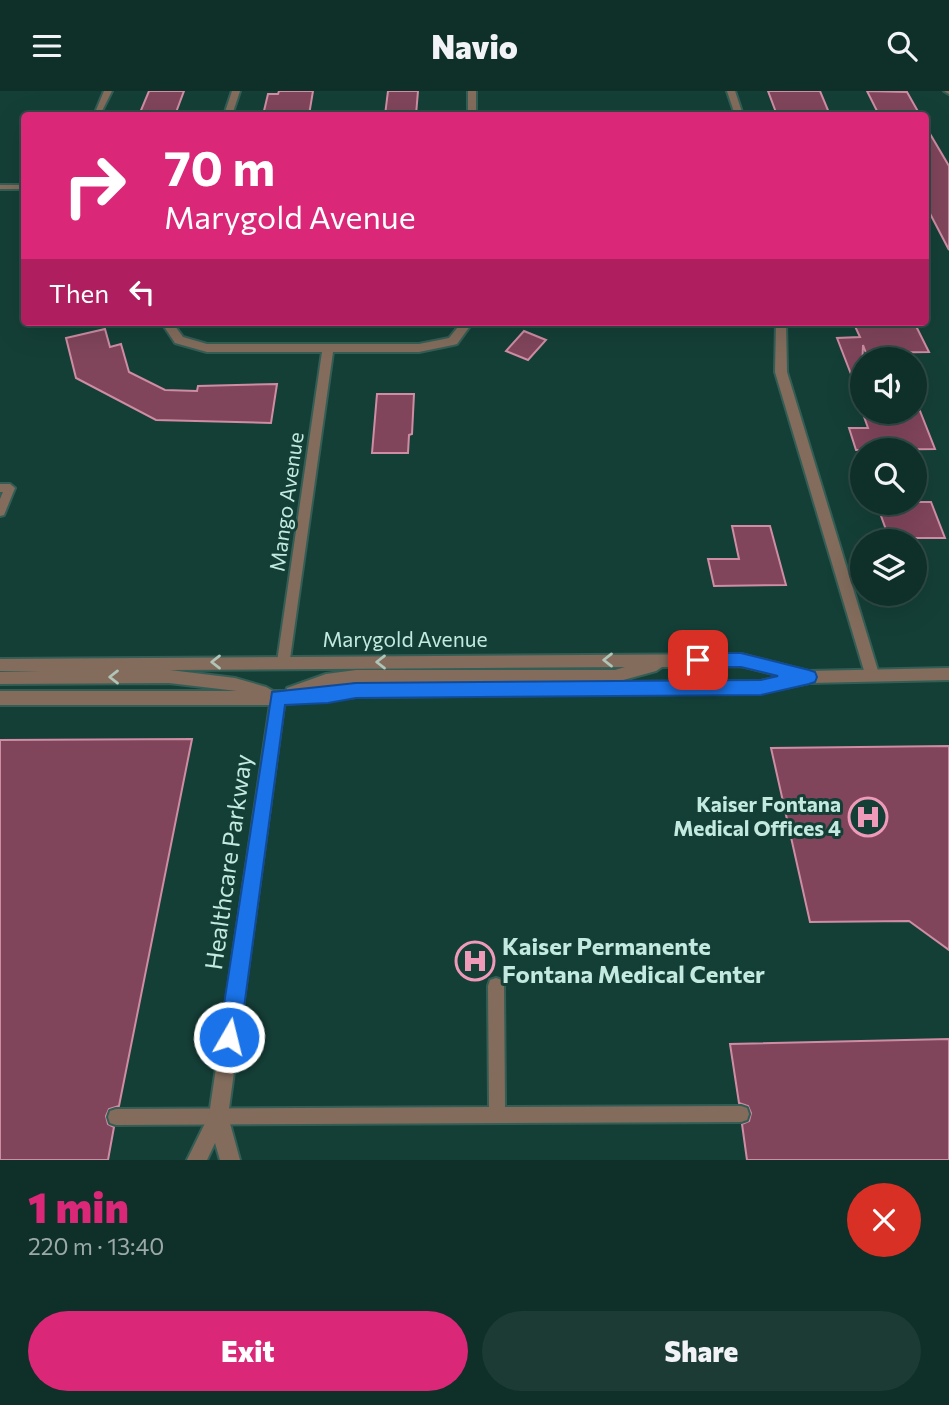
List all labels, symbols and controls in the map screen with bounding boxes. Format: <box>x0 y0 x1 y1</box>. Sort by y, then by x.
text: Navio <box>431 26 518 66</box>
icon: menu <box>28 27 66 65</box>
icon: search <box>883 27 921 65</box>
text: 70 m <box>164 136 275 196</box>
icon: right <box>49 140 140 231</box>
text: Marygold Avenue <box>164 196 416 236</box>
icon: left <box>123 273 161 311</box>
text: Then <box>49 277 109 308</box>
map controls <box>850 347 927 606</box>
button: sound <box>850 347 927 424</box>
street label: Mango Avenue <box>263 430 308 573</box>
button: search <box>850 438 927 515</box>
button: layers <box>850 529 927 606</box>
street label: Marygold Avenue <box>322 626 488 651</box>
pin <box>668 630 728 690</box>
icon: arrive <box>679 641 717 679</box>
one-way arrow <box>602 652 613 668</box>
one-way arrow <box>210 654 220 670</box>
one-way arrow <box>375 654 386 669</box>
one-way arrow <box>109 669 119 685</box>
street label: Healthcare Parkway <box>198 752 257 972</box>
place label: Kaiser Fontana Medical Offices 4 <box>673 791 841 840</box>
hospital icon: Kaiser Fontana Medical Offices 4 <box>847 796 889 838</box>
place label: Kaiser Permanente Fontana Medical Center <box>502 931 765 988</box>
hospital icon: Kaiser Permanente Fontana Medical Center <box>454 940 496 982</box>
position arrow <box>192 1000 266 1074</box>
text: 1 min <box>28 1180 129 1232</box>
button: close <box>847 1183 921 1257</box>
text: 220 m · 13:40 <box>28 1232 164 1260</box>
button: Exit <box>28 1311 468 1391</box>
button: Share <box>482 1311 921 1391</box>

